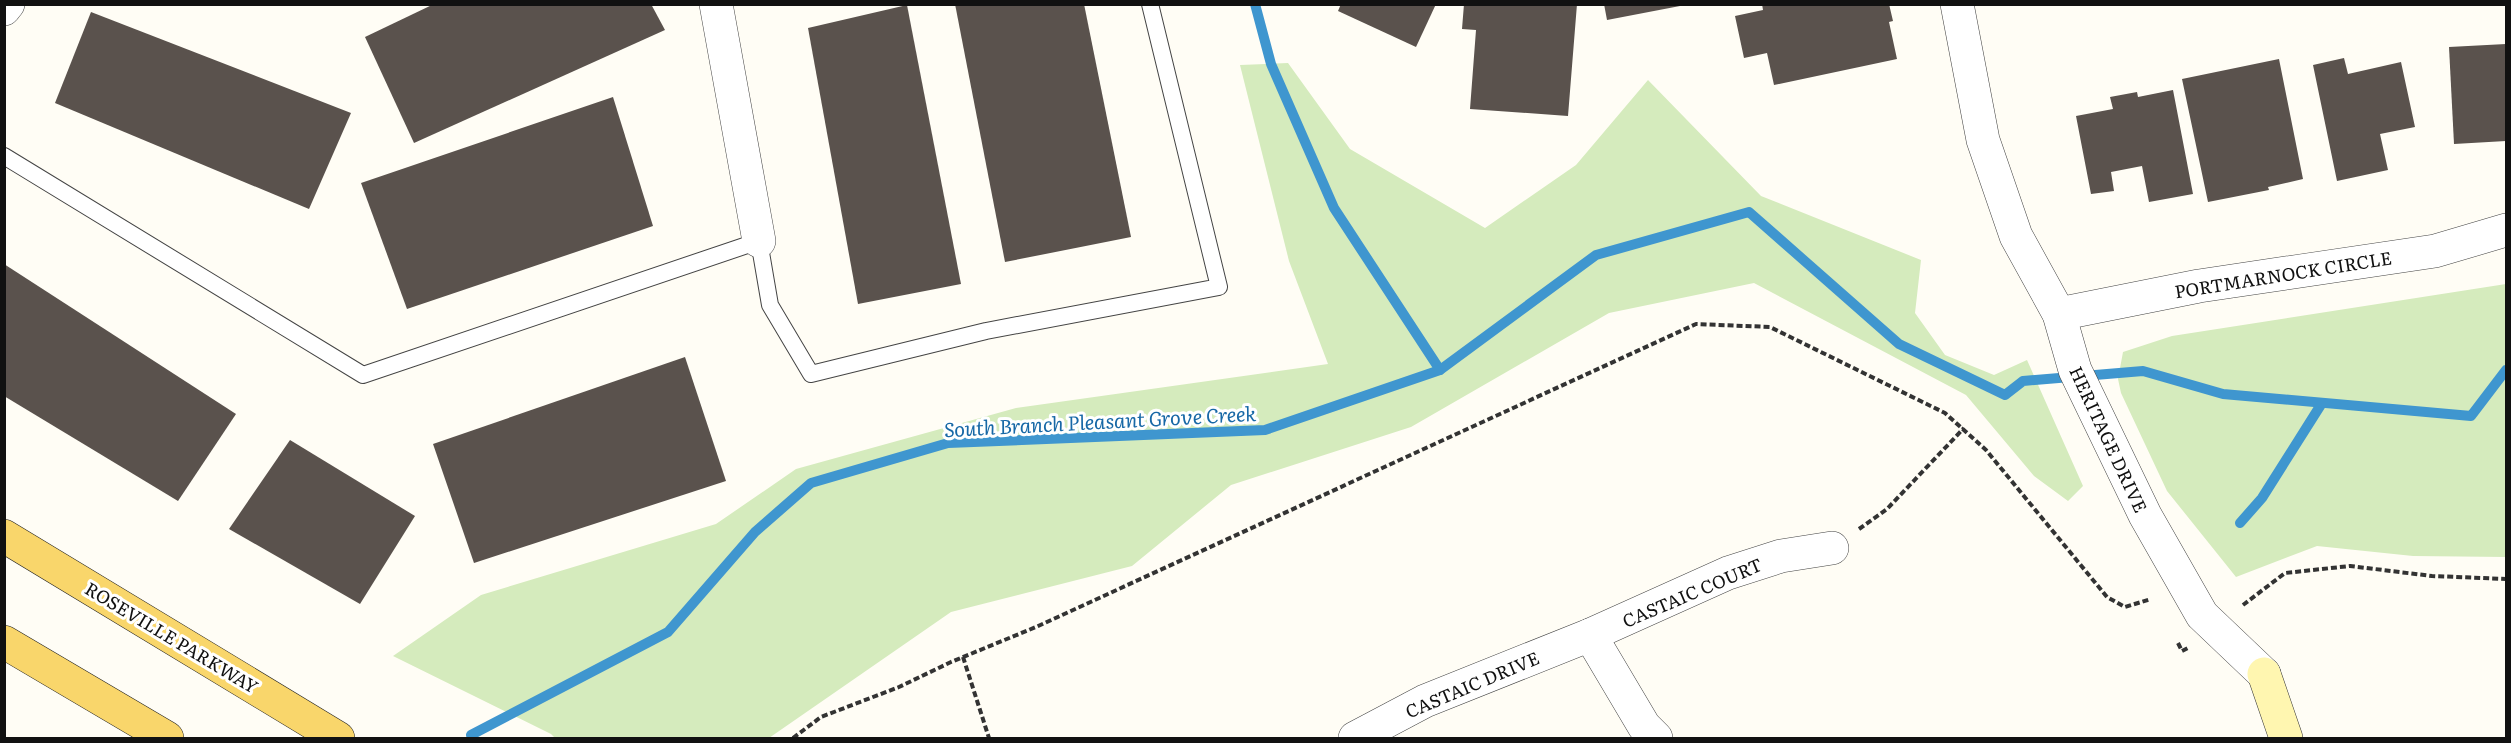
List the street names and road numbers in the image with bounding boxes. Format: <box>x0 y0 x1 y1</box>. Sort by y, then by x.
street label: PORTMARNOCK CIRCLE <box>2172 243 2394 305</box>
street label: HERITAGE DRIVE <box>2063 361 2155 517</box>
street label: CASTAIC COURT <box>1618 550 1766 634</box>
street label: ROSEVILLE PARKWAY <box>80 574 264 700</box>
street label: CASTAIC DRIVE <box>1401 644 1543 724</box>

